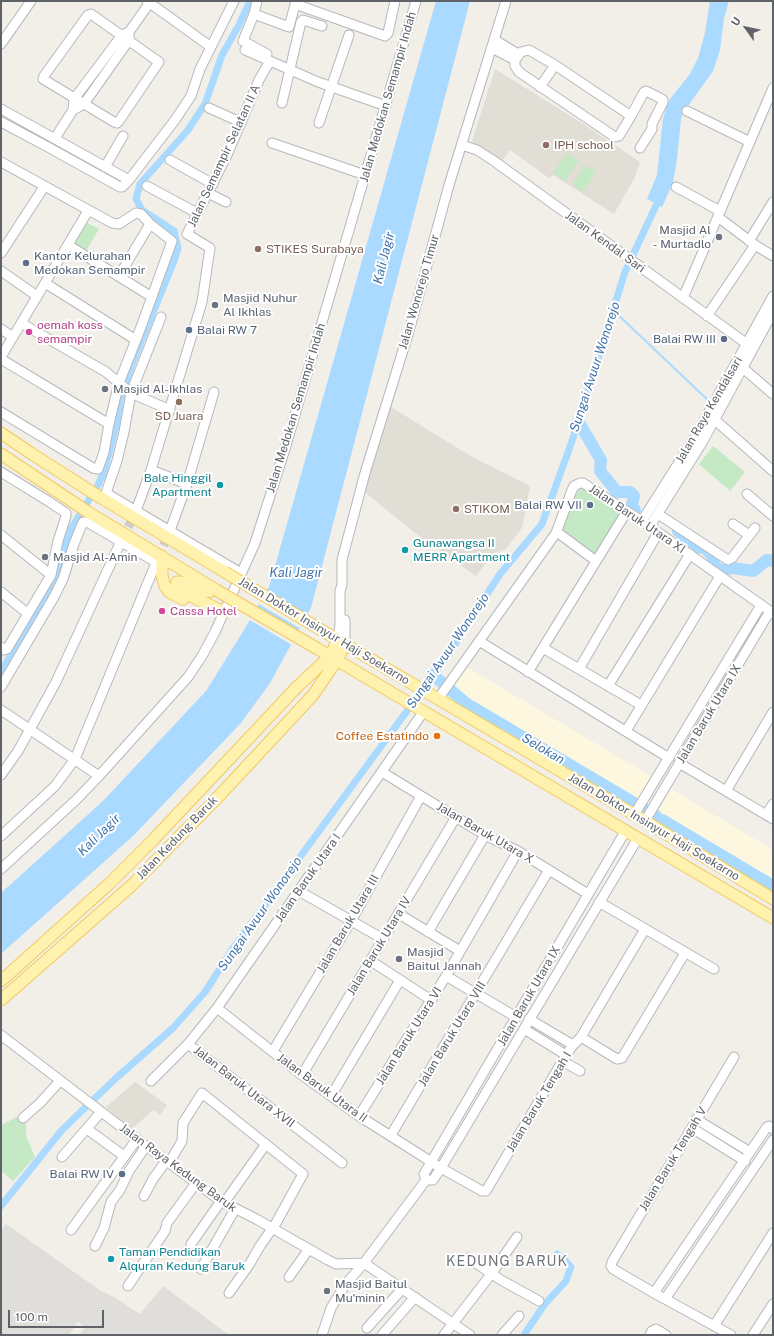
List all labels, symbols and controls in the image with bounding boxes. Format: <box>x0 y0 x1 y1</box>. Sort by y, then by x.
north arrow <box>726 8 766 48</box>
street label: Jalan Medokan Semampir Indah <box>357 10 419 184</box>
text: U <box>729 15 743 28</box>
street label: Jalan Semampir Selatan II A <box>185 82 263 230</box>
place label: IPH school <box>554 138 614 152</box>
marker: IPH school <box>541 140 551 150</box>
street label: Jalan Kendal Sari <box>562 208 648 276</box>
place label: Masjid Al - Murtadlo <box>653 223 711 251</box>
water label: Kali Jagir <box>370 230 398 286</box>
marker: Masjid Al - Murtadlo <box>714 232 724 242</box>
street label: Jalan Wonorejo Timur <box>396 233 442 351</box>
place label: STIKES Surabaya <box>266 242 364 256</box>
marker: STIKES Surabaya <box>253 244 263 254</box>
place label: Kantor Kelurahan Medokan Semampir <box>34 249 145 277</box>
marker: Kantor Kelurahan Medokan Semampir <box>21 258 31 268</box>
place label: Masjid Nuhur Al Ikhlas <box>223 291 297 319</box>
marker: Masjid Nuhur Al Ikhlas <box>210 300 220 310</box>
water label: Sungai Avuur Wonorejo <box>567 300 623 434</box>
place label: oemah koss semampir <box>37 318 103 346</box>
street label: Jalan Medokan Semampir Indah <box>263 321 329 495</box>
place label: Balai RW 7 <box>197 323 257 337</box>
marker: Balai RW 7 <box>184 325 194 335</box>
marker: oemah koss semampir <box>24 327 34 337</box>
place label: Balai RW III <box>653 332 716 346</box>
marker: Balai RW III <box>719 334 729 344</box>
street label: Jalan Raya Kendalsari <box>673 354 745 466</box>
place label: Masjid Al-Ikhlas <box>113 382 202 396</box>
marker: Masjid Al-Ikhlas <box>100 384 110 394</box>
marker: SD Juara <box>174 397 184 407</box>
place label: SD Juara <box>155 409 203 423</box>
place label: Bale Hinggil Apartment <box>144 471 212 499</box>
marker: Bale Hinggil Apartment <box>215 480 225 490</box>
street label: Jalan Baruk Utara XI <box>586 481 688 557</box>
place label: Balai RW VII <box>514 498 582 512</box>
marker: Balai RW VII <box>585 500 595 510</box>
place label: STIKOM <box>464 502 510 516</box>
marker: STIKOM <box>451 504 461 514</box>
place label: Gunawangsa II MERR Apartment <box>413 536 510 564</box>
marker: Gunawangsa II MERR Apartment <box>400 545 410 555</box>
place label: Masjid Al-Amin <box>53 550 138 564</box>
marker: Masjid Al-Amin <box>40 552 50 562</box>
water label: Kali Jagir <box>269 565 323 581</box>
street label: Jalan Doktor Insinyur Haji Soekarno <box>236 574 412 688</box>
water label: Sungai Avuur Wonorejo <box>404 590 492 712</box>
place label: Cassa Hotel <box>170 604 237 618</box>
marker: Cassa Hotel <box>157 606 167 616</box>
street label: Jalan Baruk Utara IX <box>674 662 744 766</box>
place label: Coffee Estatindo <box>336 729 429 743</box>
water label: Selokan <box>519 730 567 768</box>
marker: Coffee Estatindo <box>432 731 442 741</box>
street label: Jalan Doktor Insinyur Haji Soekarno <box>566 770 742 884</box>
street label: Jalan Kedung Baruk <box>133 793 221 883</box>
street label: Jalan Baruk Utara X <box>434 799 536 867</box>
water label: Kali Jagir <box>74 811 124 859</box>
street label: Jalan Baruk Utara I <box>272 831 344 925</box>
water label: Sungai Avuur Wonorejo <box>215 854 305 974</box>
street label: Jalan Baruk Utara III <box>314 872 382 976</box>
street label: Jalan Baruk Utara IV <box>344 894 414 998</box>
street label: Jalan Baruk Utara IX <box>495 944 563 1048</box>
place label: Masjid Baitul Jannah <box>407 945 482 973</box>
marker: Masjid Baitul Jannah <box>394 954 404 964</box>
street label: Jalan Baruk Utara VIII <box>415 979 489 1089</box>
street label: Jalan Baruk Utara VI <box>373 984 445 1088</box>
street label: Jalan Baruk Utara XVII <box>191 1043 297 1131</box>
street label: Jalan Baruk Tengah I <box>503 1049 575 1155</box>
street label: Jalan Baruk Utara II <box>274 1050 370 1126</box>
street label: Jalan Baruk Tengah V <box>636 1104 710 1214</box>
street label: Jalan Raya Kedung Baruk <box>117 1121 239 1215</box>
place label: Balai RW IV <box>50 1167 114 1181</box>
marker: Balai RW IV <box>117 1169 127 1179</box>
place label: Taman Pendidikan Alquran Kedung Baruk <box>119 1245 245 1273</box>
marker: Taman Pendidikan Alquran Kedung Baruk <box>106 1254 116 1264</box>
district label: KEDUNG BARUK <box>446 1254 568 1270</box>
place label: Masjid Baitul Mu'minin <box>335 1277 407 1305</box>
marker: Masjid Baitul Mu'minin <box>322 1286 332 1296</box>
scale bar <box>10 1302 106 1328</box>
text: 100 m <box>15 1310 48 1324</box>

